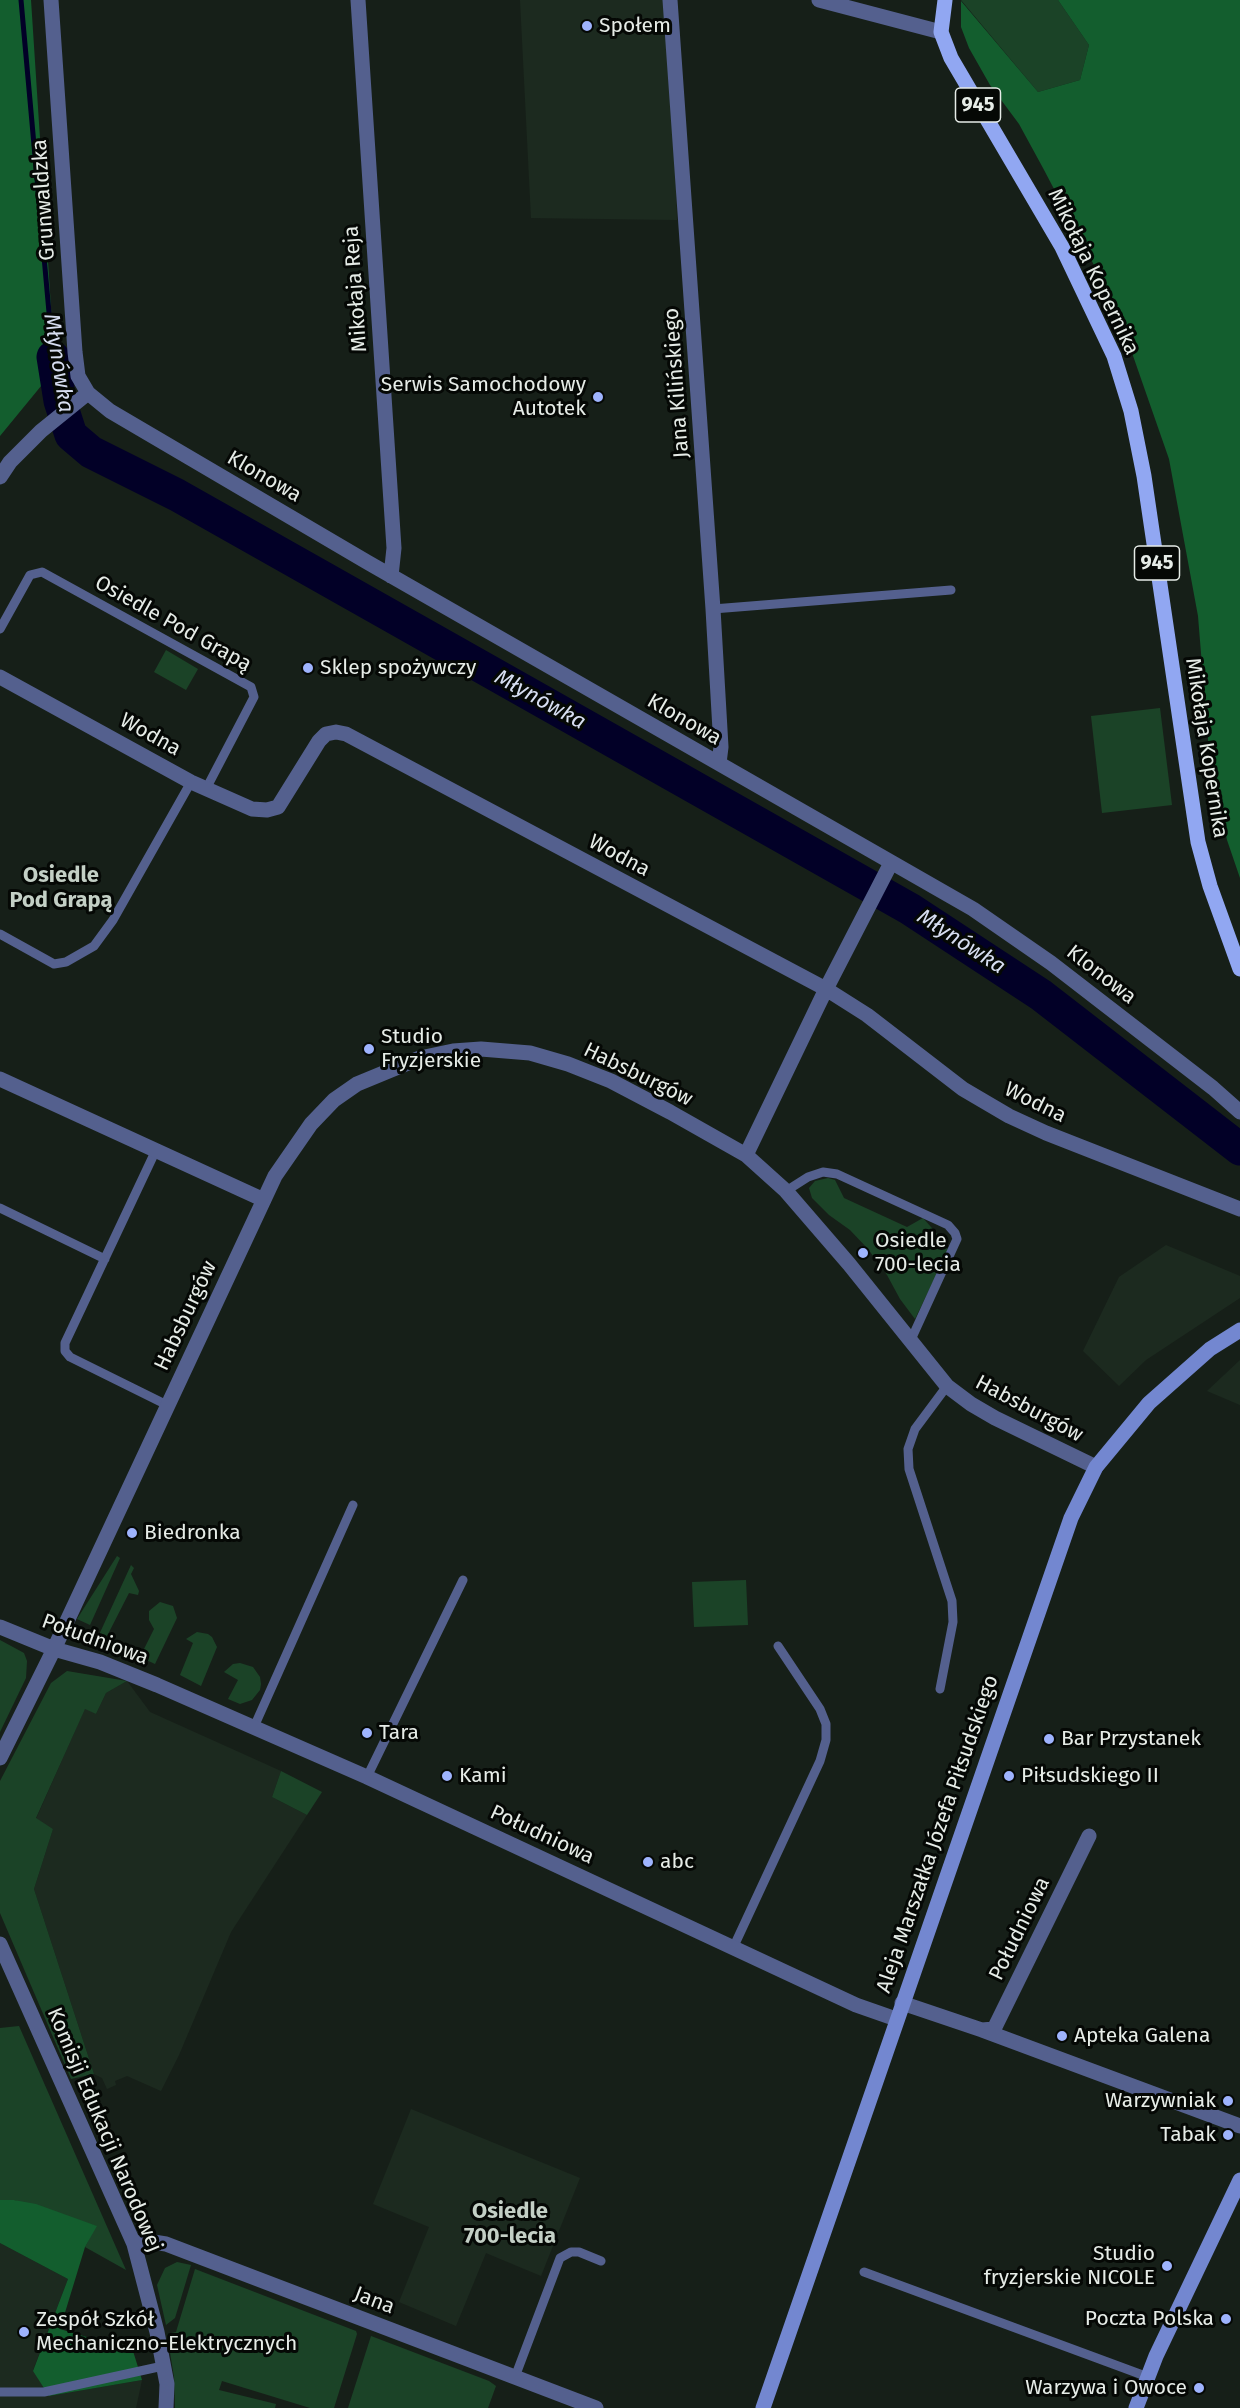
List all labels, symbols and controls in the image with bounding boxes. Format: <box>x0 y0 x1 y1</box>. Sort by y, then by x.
place label: Społem <box>599 13 671 39</box>
marker: Społem <box>580 19 594 33</box>
road number: 945 <box>956 88 1000 122</box>
street label: Grunwaldzka <box>27 138 61 262</box>
street label: Mikołaja Kopernika <box>1042 185 1144 359</box>
street label: Mikołaja Reja <box>339 225 373 353</box>
street label: Jana Kilińskiego <box>659 307 695 459</box>
water label: Młynówka <box>37 312 79 414</box>
place label: Serwis Samochodowy Autotek <box>381 372 586 422</box>
marker: Serwis Samochodowy Autotek <box>591 390 605 404</box>
street label: Klonowa <box>222 446 306 508</box>
road number: 945 <box>1134 546 1180 580</box>
street label: Osiedle Pod Grapą <box>90 571 256 677</box>
place label: Sklep spożywczy <box>320 655 476 681</box>
street label: Mikołaja Kopernika <box>1179 656 1233 840</box>
marker: Sklep spożywczy <box>301 661 315 675</box>
water label: Młynówka <box>490 664 590 736</box>
street label: Klonowa <box>642 689 726 751</box>
street label: Wodna <box>115 708 185 762</box>
street label: Wodna <box>584 829 654 883</box>
district label: Osiedle Pod Grapą <box>9 863 113 914</box>
water label: Młynówka <box>912 904 1010 980</box>
street label: Klonowa <box>1061 940 1141 1010</box>
place label: Studio Fryzjerskie <box>381 1024 481 1074</box>
street label: Habsburgów <box>579 1038 697 1112</box>
marker: Studio Fryzjerskie <box>362 1042 376 1056</box>
street label: Wodna <box>1000 1077 1070 1129</box>
place label: Osiedle 700-lecia <box>875 1228 961 1278</box>
marker: Osiedle 700-lecia <box>856 1246 870 1260</box>
street label: Habsburgów <box>150 1257 222 1375</box>
street label: Habsburgów <box>971 1370 1087 1448</box>
place label: Biedronka <box>144 1520 241 1546</box>
marker: Biedronka <box>125 1526 139 1540</box>
street label: Południowa <box>38 1609 152 1671</box>
street label: Aleja Marszałka Józefa Piłsudskiego <box>872 1672 1004 1996</box>
place label: Tara <box>379 1720 419 1746</box>
marker: Tara <box>360 1726 374 1740</box>
place label: Bar Przystanek <box>1061 1726 1201 1752</box>
marker: Bar Przystanek <box>1042 1732 1056 1746</box>
place label: Kami <box>459 1763 507 1789</box>
place label: Piłsudskiego II <box>1021 1763 1159 1789</box>
marker: Kami <box>440 1769 454 1783</box>
marker: Piłsudskiego II <box>1002 1769 1016 1783</box>
street label: Południowa <box>486 1800 598 1870</box>
place label: abc <box>660 1849 694 1875</box>
marker: abc <box>641 1855 655 1869</box>
street label: Południowa <box>984 1873 1056 1985</box>
street label: Komisji Edukacji Narodowej <box>41 2004 167 2256</box>
place label: Apteka Galena <box>1074 2023 1210 2049</box>
marker: Apteka Galena <box>1055 2029 1069 2043</box>
place label: Warzywniak <box>1105 2088 1216 2114</box>
marker: Warzywniak <box>1221 2094 1235 2108</box>
place label: Tabak <box>1160 2122 1216 2148</box>
marker: Tabak <box>1221 2128 1235 2142</box>
district label: Osiedle 700-lecia <box>464 2199 556 2250</box>
place label: Studio fryzjerskie NICOLE <box>984 2241 1155 2291</box>
marker: Studio fryzjerskie NICOLE <box>1160 2259 1174 2273</box>
street label: Jana <box>350 2282 398 2320</box>
place label: Poczta Polska <box>1085 2306 1214 2332</box>
place label: Zespół Szkół Mechaniczno-Elektrycznych <box>36 2307 297 2357</box>
marker: Poczta Polska <box>1219 2312 1233 2326</box>
marker: Zespół Szkół Mechaniczno-Elektrycznych <box>17 2325 31 2339</box>
place label: Warzywa i Owoce <box>1025 2375 1187 2401</box>
marker: Warzywa i Owoce <box>1192 2381 1206 2395</box>

